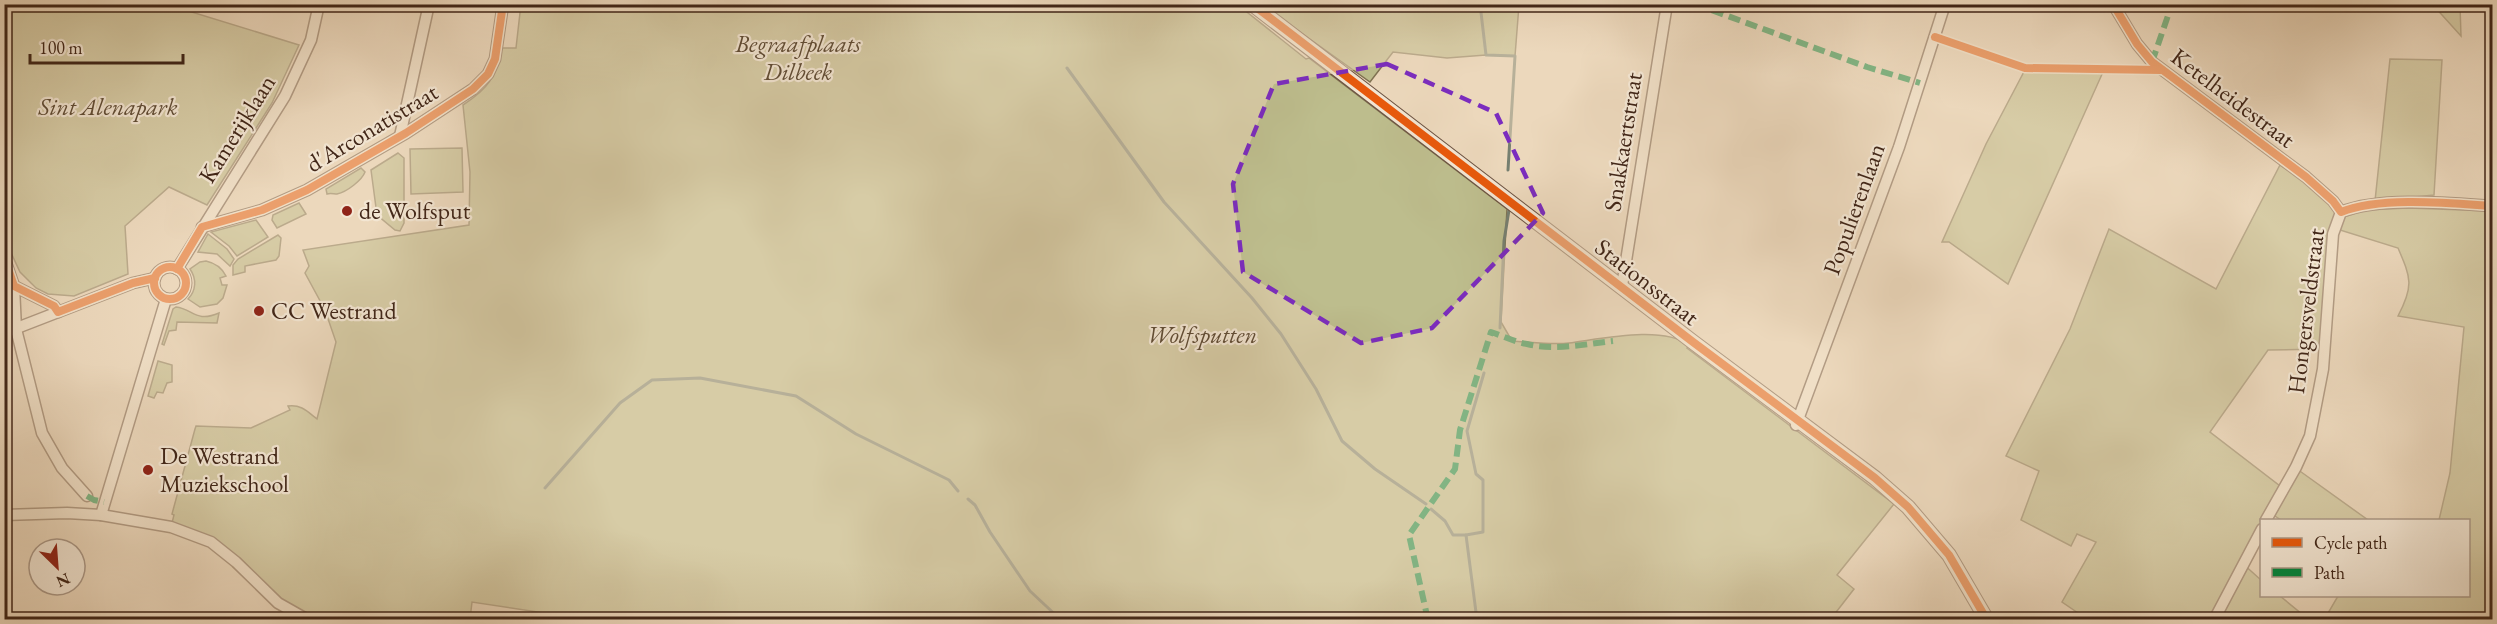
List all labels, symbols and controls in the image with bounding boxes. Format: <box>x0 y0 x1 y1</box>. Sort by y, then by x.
scale bar <box>30 27 183 65</box>
park label: Begraafplaats Dilbeek <box>734 28 861 87</box>
text: 100 m <box>39 36 83 59</box>
street label: Ketelheidestraat <box>2165 41 2302 155</box>
street label: Kamerijklaan <box>191 68 282 189</box>
street label: Snakkaertstraat <box>1596 70 1649 214</box>
street label: d'Arconatistraat <box>300 76 444 179</box>
park label: Sint Alenapark <box>37 91 178 122</box>
street label: Populierenlaan <box>1815 139 1892 279</box>
place label: de Wolfsput <box>359 195 471 226</box>
marker: de Wolfsput <box>340 204 354 218</box>
street label: Hongersveldstraat <box>2280 226 2331 396</box>
street label: Stationsstraat <box>1589 231 1706 332</box>
place label: CC Westrand <box>271 295 397 326</box>
marker: CC Westrand <box>252 304 266 318</box>
park label: Wolfsputten <box>1147 319 1257 350</box>
place label: De Westrand Muziekschool <box>160 440 289 499</box>
marker: De Westrand Muziekschool <box>141 463 155 477</box>
legend <box>2260 519 2470 597</box>
text: Cycle path <box>2314 531 2388 554</box>
north arrow <box>27 537 87 597</box>
text: Path <box>2314 561 2345 584</box>
text: N <box>53 568 73 592</box>

